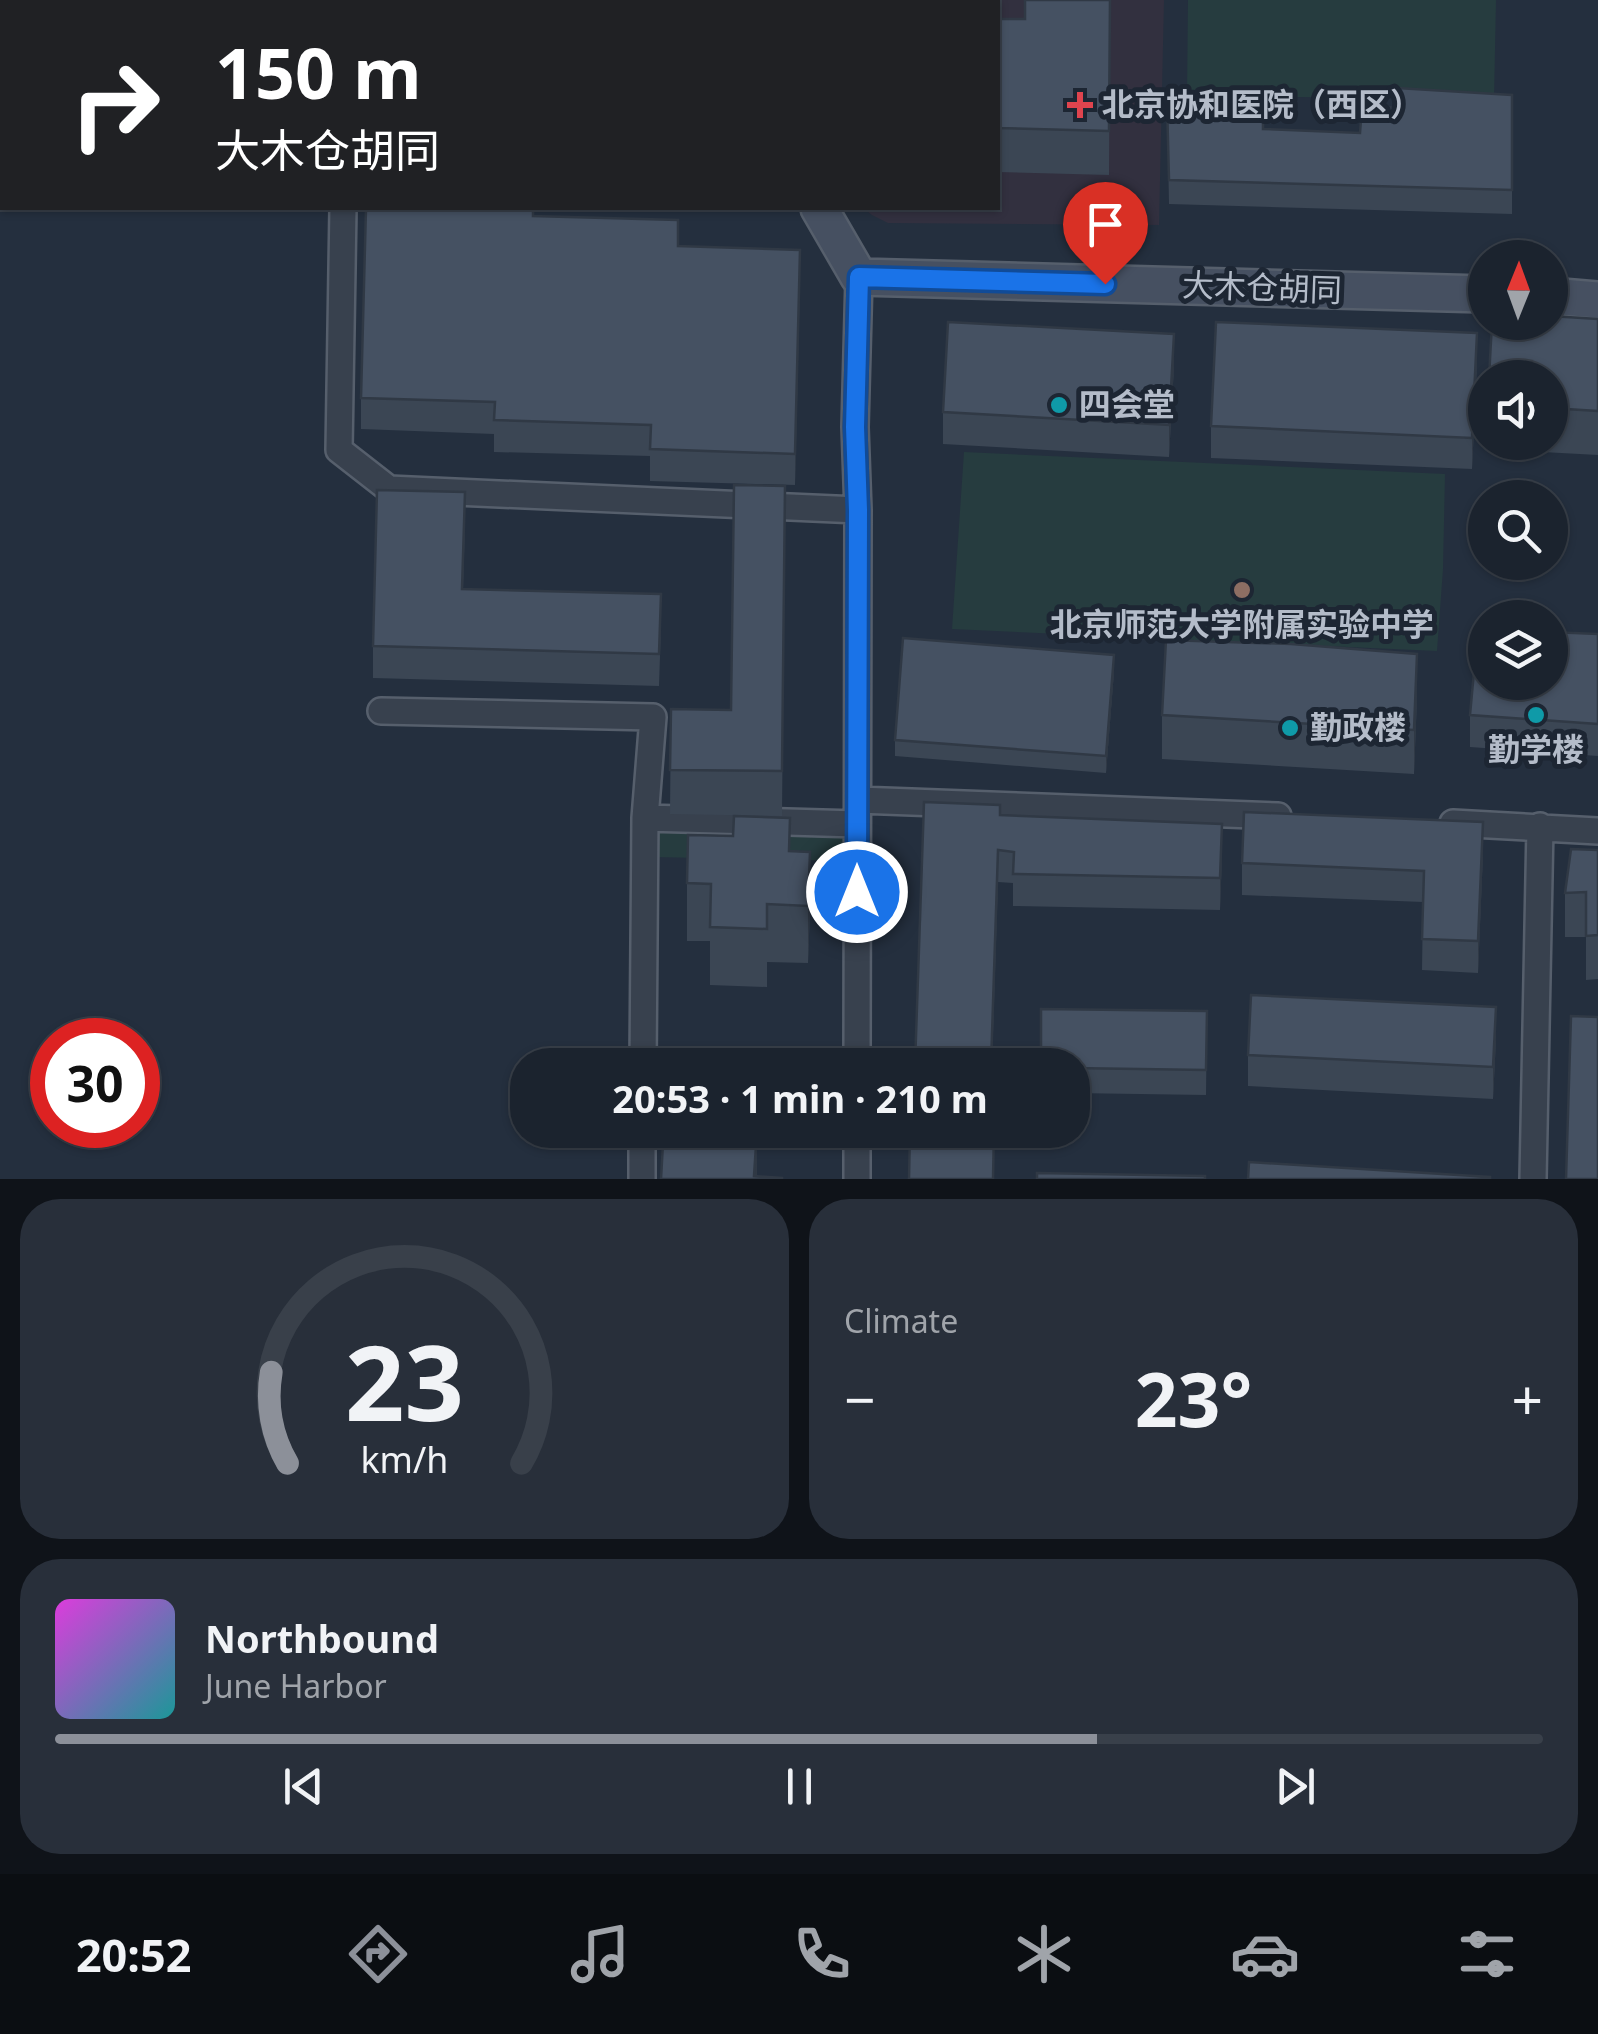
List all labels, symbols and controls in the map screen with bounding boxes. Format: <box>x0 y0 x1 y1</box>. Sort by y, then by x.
text: 150 m <box>215 24 422 120</box>
icon: right <box>50 40 180 170</box>
place label: 北京协和医院（西区） <box>1102 82 1422 125</box>
marker: 北京协和医院（西区） <box>1067 92 1093 118</box>
text: 大木仓胡同 <box>215 119 440 180</box>
pin <box>1063 182 1148 285</box>
icon: arrive <box>1078 197 1133 252</box>
north arrow <box>1468 240 1568 340</box>
map controls <box>1468 240 1568 700</box>
street label: 大木仓胡同 <box>1181 262 1343 311</box>
button: sound <box>1468 360 1568 460</box>
place label: 四会堂 <box>1079 382 1175 425</box>
marker: 四会堂 <box>1048 394 1070 416</box>
button: search <box>1468 480 1568 580</box>
marker: 北京师范大学附属实验中学 <box>1231 579 1253 601</box>
button: layers <box>1468 600 1568 700</box>
place label: 北京师范大学附属实验中学 <box>1050 602 1434 645</box>
marker: 勤学楼 <box>1525 704 1547 726</box>
place label: 勤政楼 <box>1310 705 1406 748</box>
marker: 勤政楼 <box>1279 717 1301 739</box>
place label: 勤学楼 <box>1488 727 1584 770</box>
position arrow <box>805 840 909 944</box>
speed limit sign: 30 <box>30 1018 160 1148</box>
text: 20:53 · 1 min · 210 m <box>612 1072 988 1124</box>
text: Climate <box>844 1299 958 1342</box>
text: 23 <box>345 1310 464 1451</box>
text: 23° <box>1135 1347 1252 1449</box>
text: − <box>844 1361 875 1436</box>
text: + <box>1512 1361 1543 1436</box>
text: km/h <box>361 1435 448 1483</box>
text: Northbound <box>205 1612 439 1664</box>
text: June Harbor <box>205 1664 387 1707</box>
icon: previous <box>276 1759 331 1814</box>
icon: pause <box>772 1759 827 1814</box>
icon: next <box>1268 1759 1323 1814</box>
icon: directions <box>343 1919 413 1989</box>
icon: music <box>565 1919 635 1989</box>
icon: phone <box>787 1919 857 1989</box>
icon: climate <box>1009 1919 1079 1989</box>
icon: car <box>1230 1919 1300 1989</box>
icon: filters <box>1452 1919 1522 1989</box>
text: 20:52 <box>76 1924 191 1985</box>

